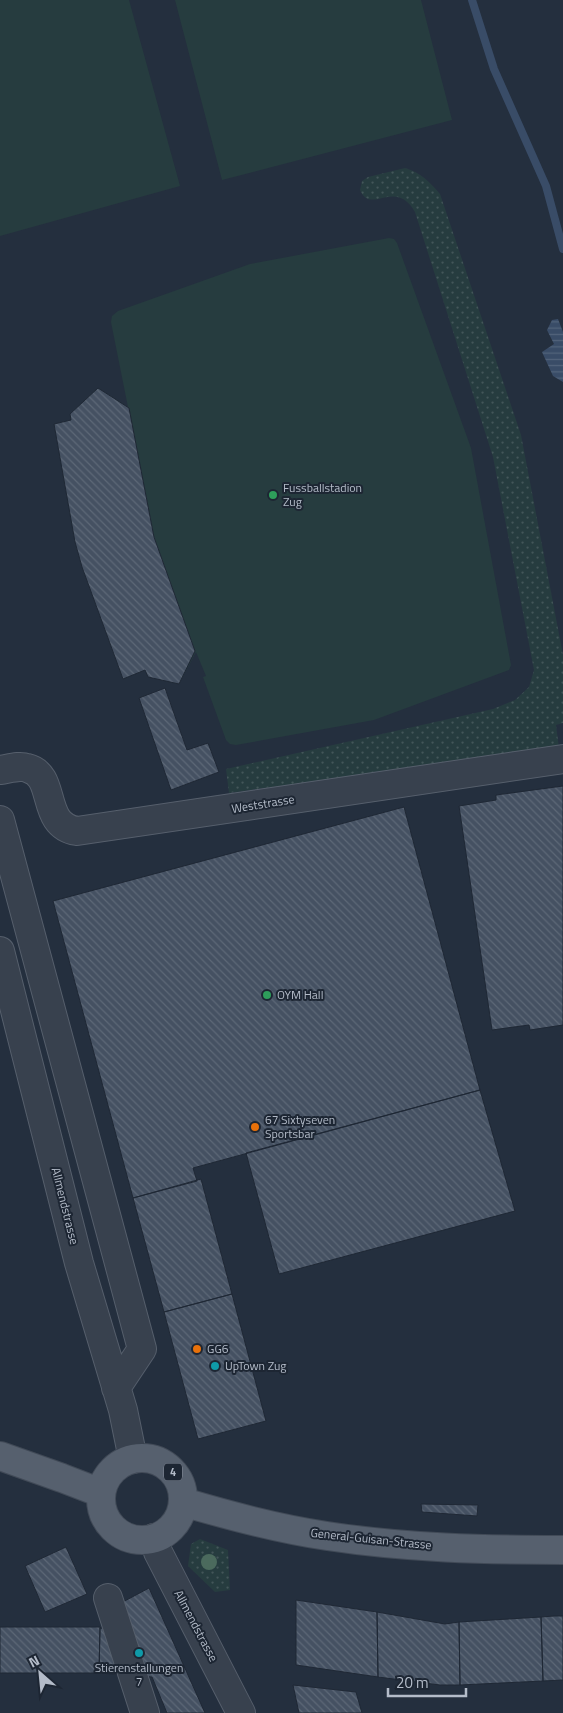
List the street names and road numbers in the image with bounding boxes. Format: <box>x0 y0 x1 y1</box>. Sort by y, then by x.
street label: Weststrasse <box>230 789 296 818</box>
street label: Allmendstrasse <box>47 1165 84 1246</box>
road number: 4 <box>164 1464 182 1480</box>
street label: General-Guisan-Strasse <box>310 1523 432 1554</box>
street label: Allmendstrasse <box>170 1587 223 1665</box>

